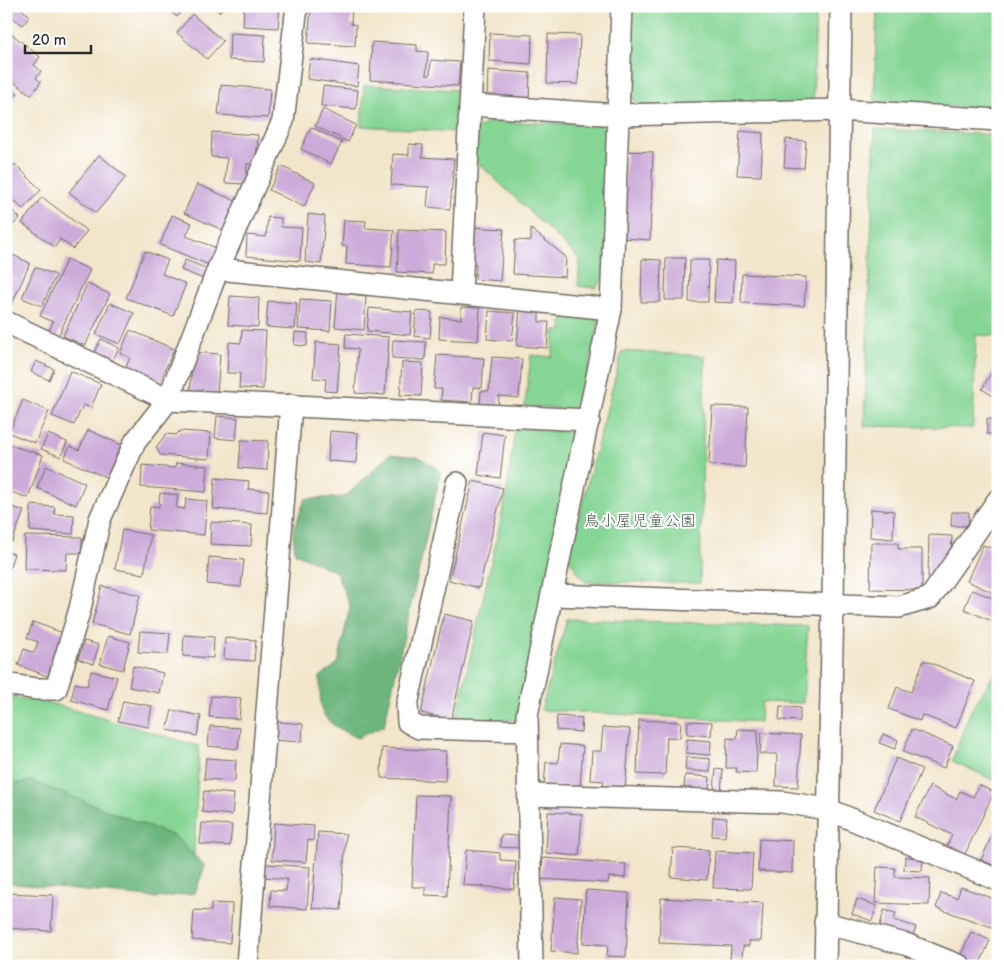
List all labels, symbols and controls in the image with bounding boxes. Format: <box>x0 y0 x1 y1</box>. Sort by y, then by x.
scale bar <box>25 22 91 54</box>
text: 20 m <box>32 31 66 50</box>
park label: 鳥小屋児童公園 <box>584 512 696 531</box>

